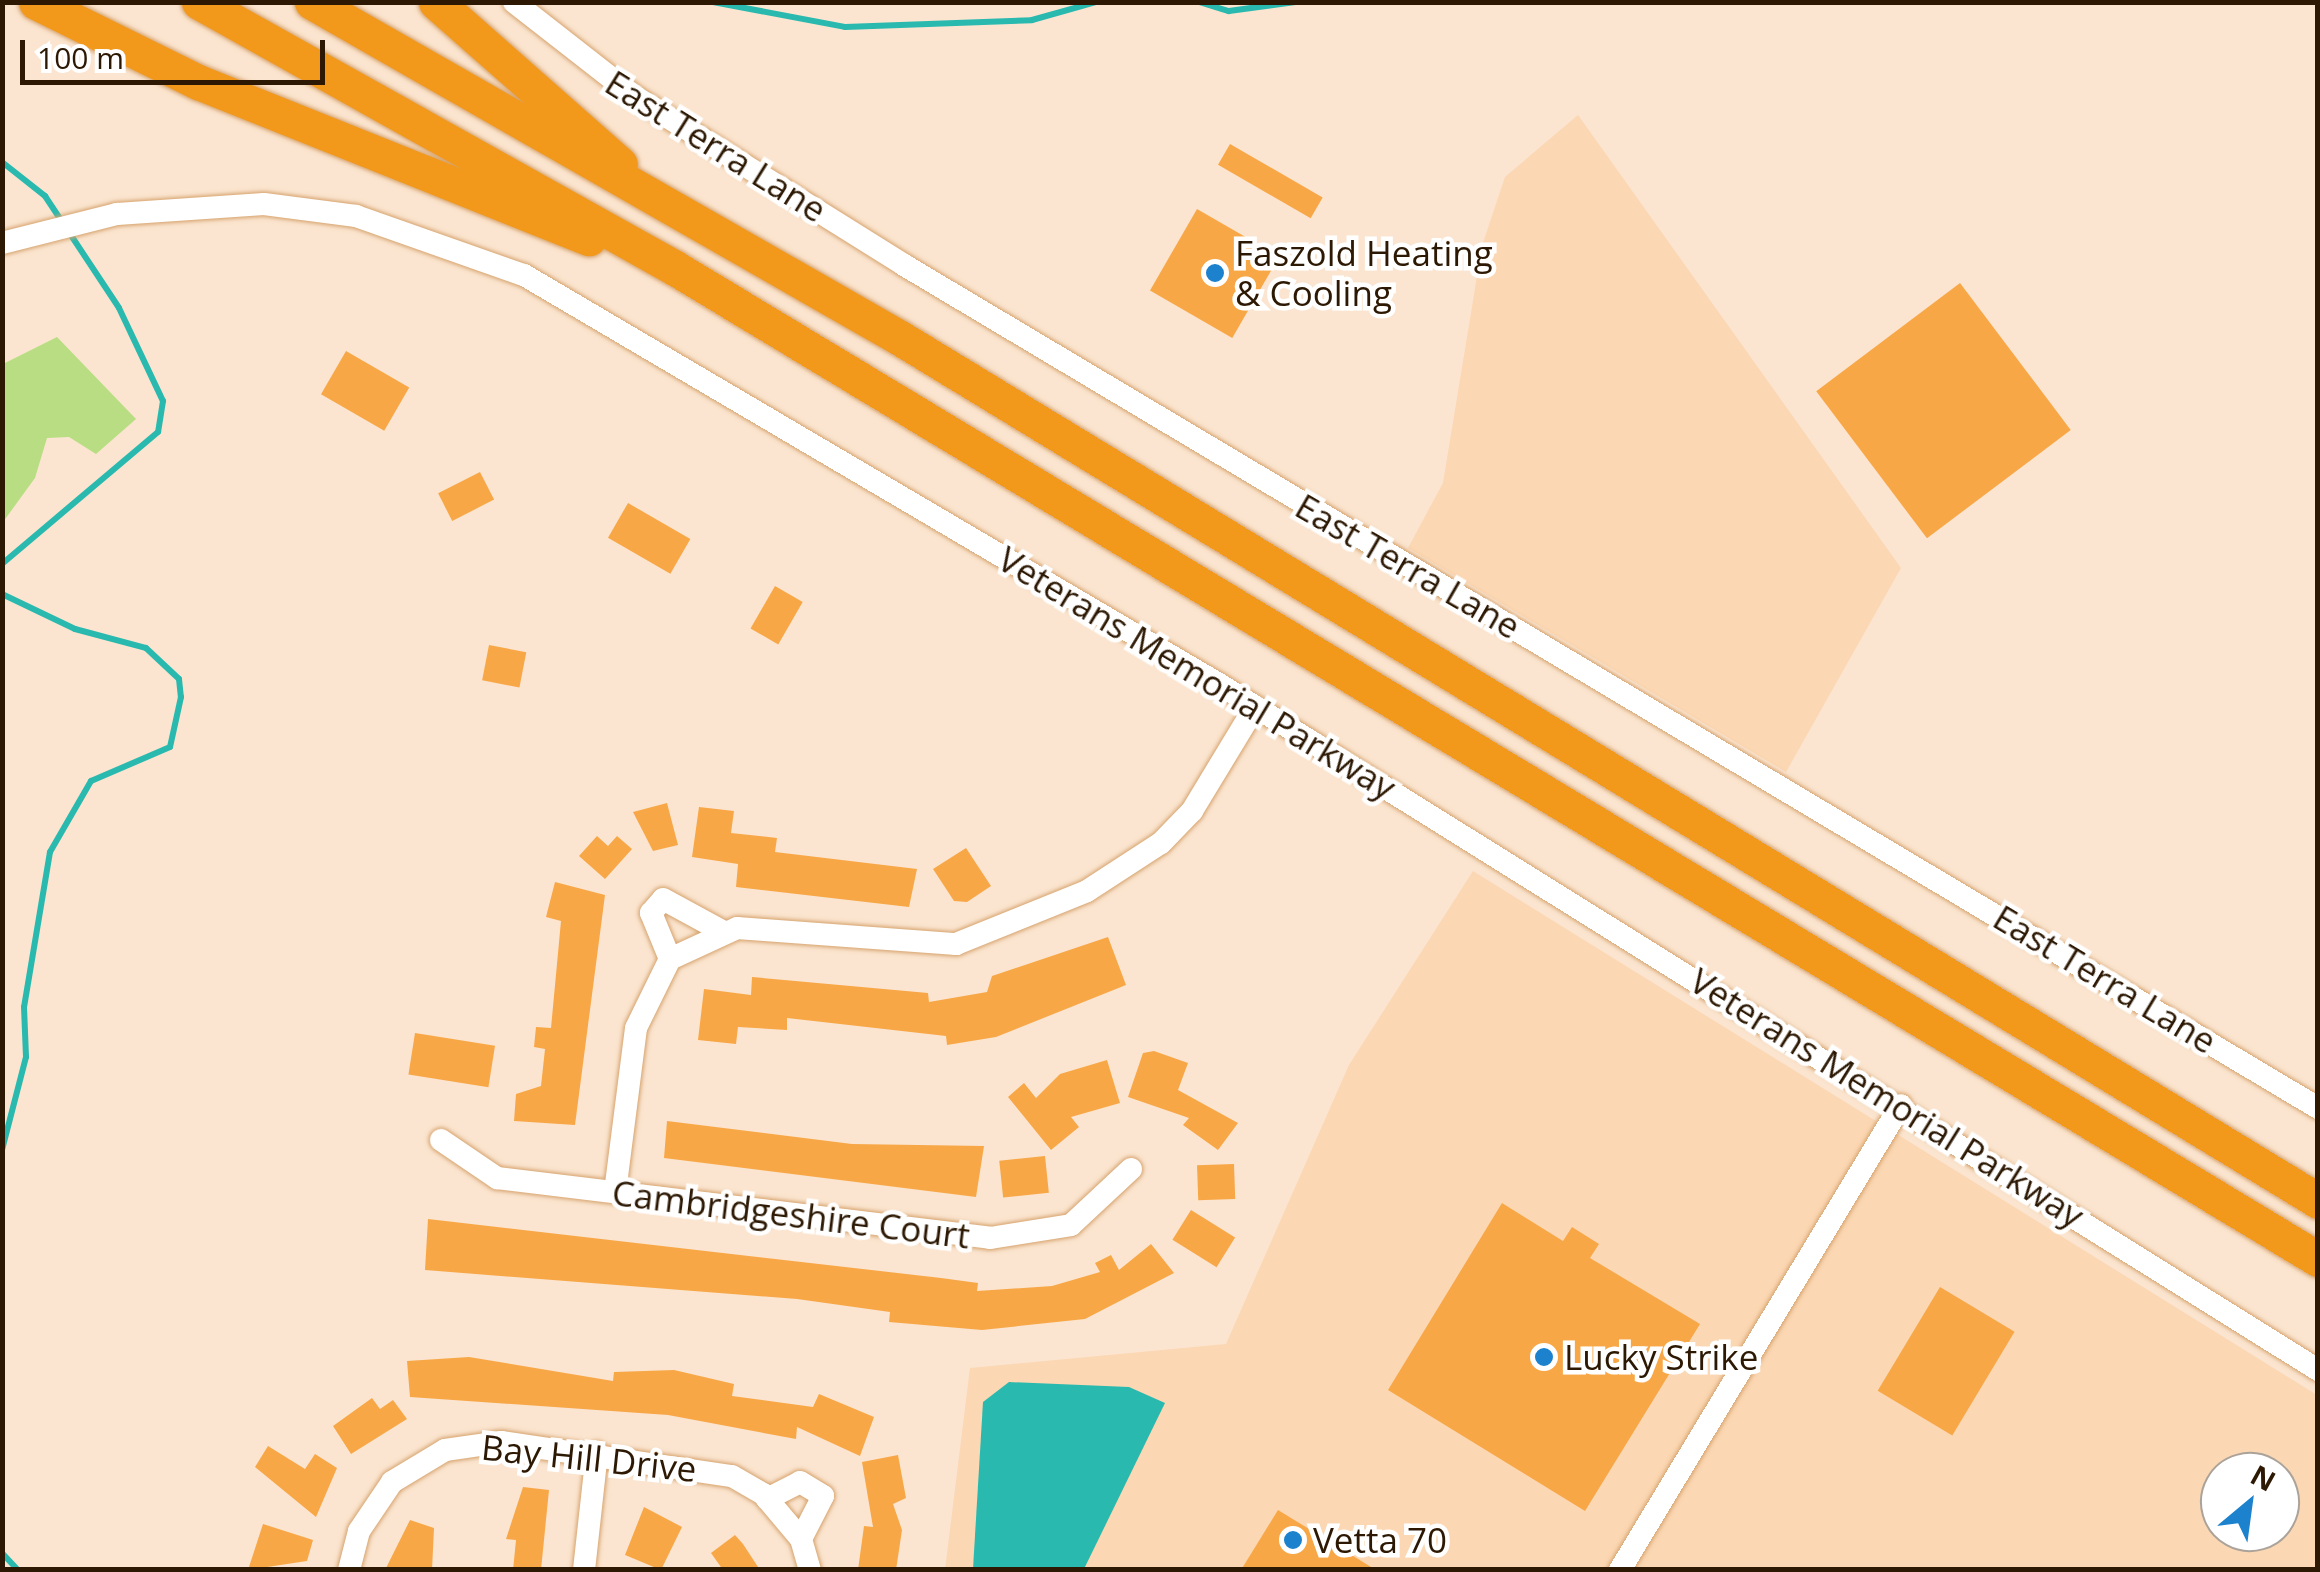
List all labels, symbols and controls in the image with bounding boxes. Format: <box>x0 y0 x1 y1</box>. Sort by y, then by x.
scale bar <box>25 20 330 82</box>
text: 100 m <box>37 37 124 78</box>
street label: East Terra Lane <box>598 61 834 231</box>
place label: Faszold Heating & Cooling <box>1235 232 1493 314</box>
marker: Faszold Heating & Cooling <box>1204 262 1226 284</box>
street label: East Terra Lane <box>1288 485 1528 647</box>
street label: Veterans Memorial Parkway <box>991 538 1403 808</box>
street label: East Terra Lane <box>1986 896 2224 1062</box>
street label: Veterans Memorial Parkway <box>1682 959 2092 1237</box>
street label: Cambridgeshire Court <box>610 1171 972 1257</box>
place label: Lucky Strike <box>1564 1336 1758 1378</box>
marker: Lucky Strike <box>1533 1346 1555 1368</box>
street label: Bay Hill Drive <box>480 1426 698 1490</box>
north arrow <box>2200 1452 2300 1552</box>
text: N <box>2244 1455 2283 1500</box>
place label: Vetta 70 <box>1313 1519 1447 1561</box>
marker: Vetta 70 <box>1282 1529 1304 1551</box>

